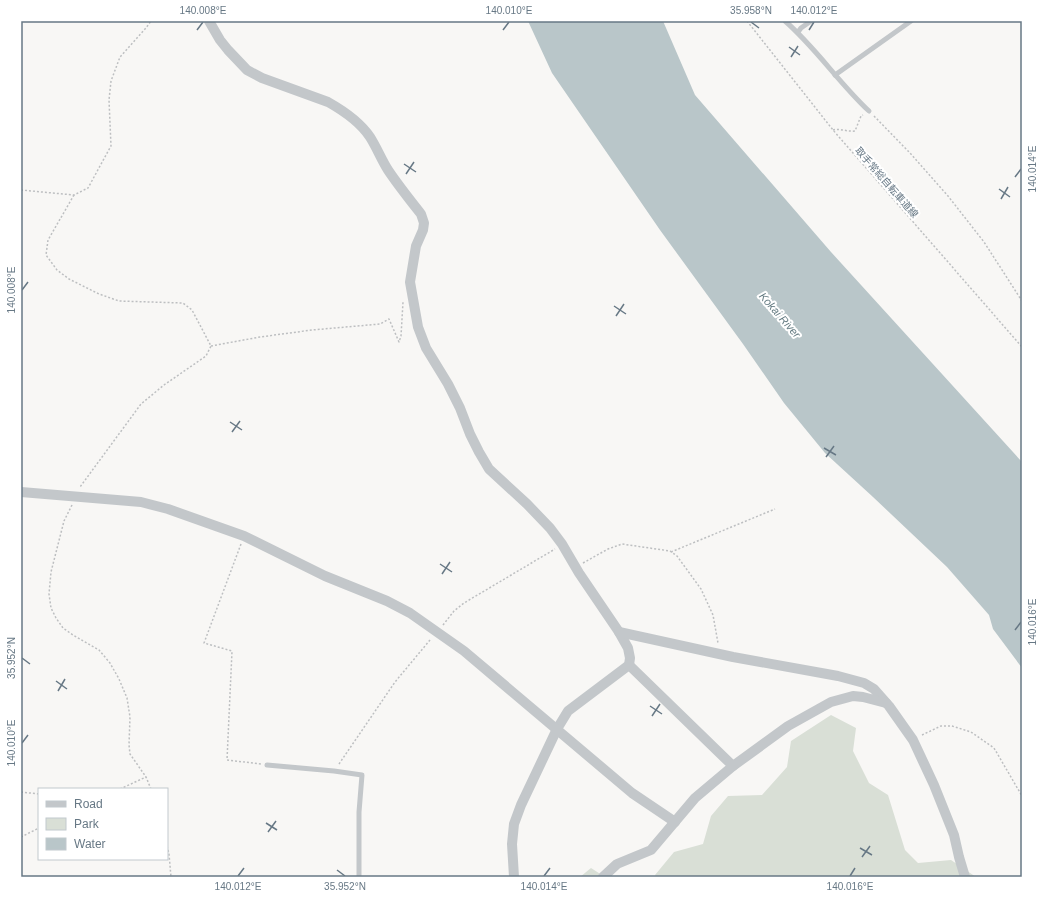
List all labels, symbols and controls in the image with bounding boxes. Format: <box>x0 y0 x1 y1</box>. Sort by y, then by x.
text: 140.008°E <box>180 5 227 16</box>
text: 140.010°E <box>486 5 533 16</box>
text: 35.958°N <box>730 5 772 16</box>
text: 140.012°E <box>791 5 838 16</box>
street label: 取手常総自転車道線 <box>853 145 920 220</box>
text: 140.014°E <box>1027 145 1038 192</box>
text: 140.008°E <box>6 266 17 313</box>
water label: Kokai River <box>757 290 804 341</box>
text: 140.016°E <box>1027 598 1038 645</box>
text: 35.952°N <box>6 637 17 679</box>
text: 140.010°E <box>6 719 17 766</box>
legend <box>38 788 168 860</box>
text: Road <box>74 797 103 811</box>
text: Park <box>74 817 100 831</box>
text: Water <box>74 837 106 851</box>
text: 140.012°E <box>215 881 262 892</box>
text: 35.952°N <box>324 881 366 892</box>
text: 140.014°E <box>521 881 568 892</box>
text: 140.016°E <box>827 881 874 892</box>

